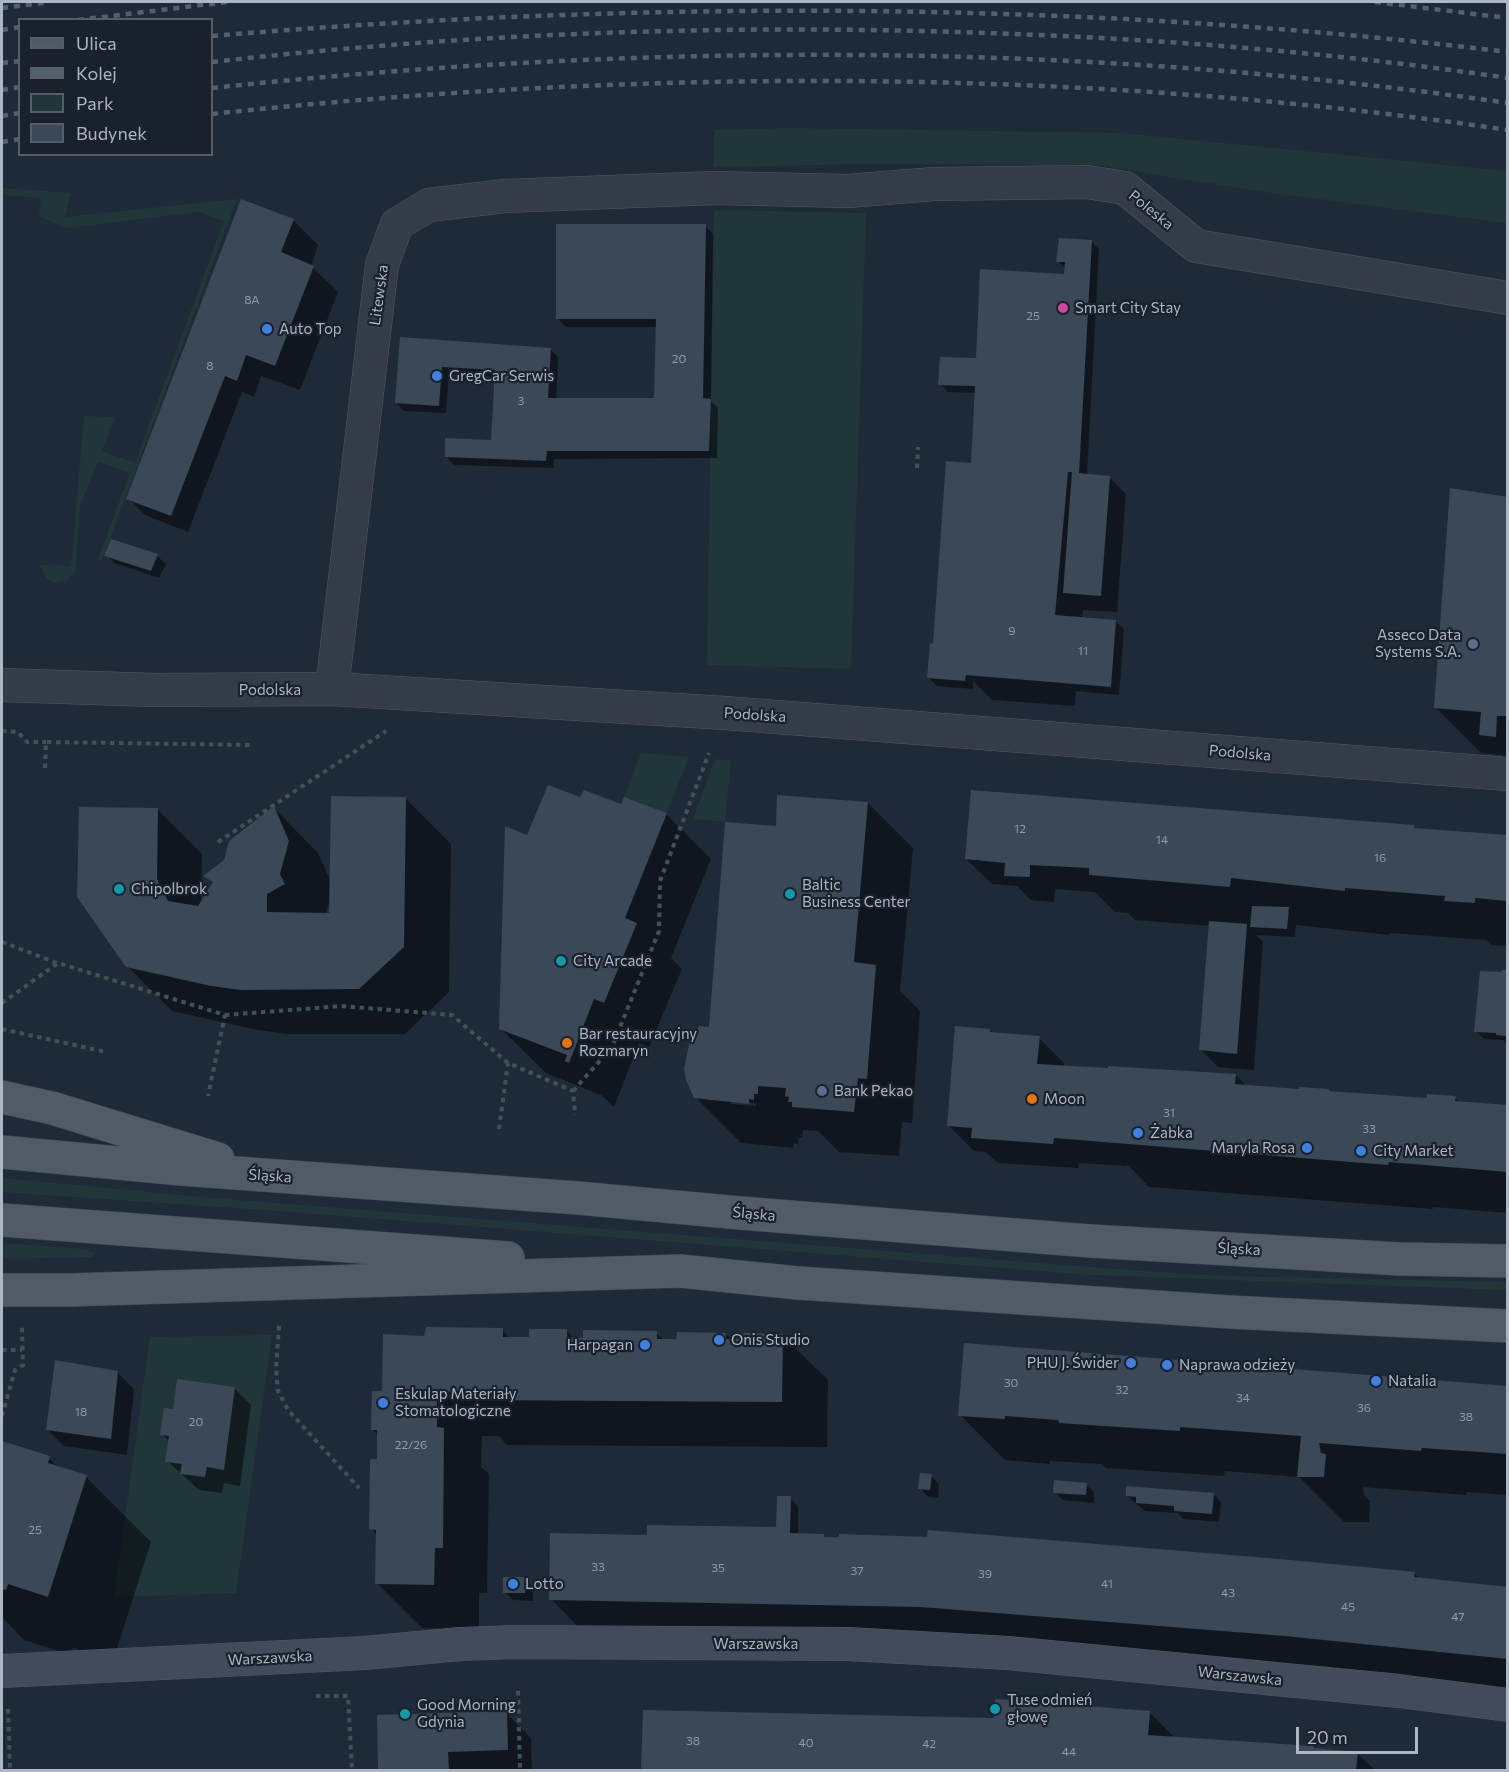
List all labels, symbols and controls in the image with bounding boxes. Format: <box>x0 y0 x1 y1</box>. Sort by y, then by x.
legend <box>18 18 213 156</box>
text: Ulica <box>76 32 117 54</box>
text: Kolej <box>76 62 117 84</box>
text: Park <box>76 92 114 114</box>
text: Budynek <box>76 122 147 144</box>
street label: Poleska <box>1125 186 1177 234</box>
street label: Litewska <box>366 264 392 326</box>
house number: 8A <box>244 293 260 307</box>
place label: Smart City Stay <box>1075 299 1181 317</box>
marker: Smart City Stay <box>1056 301 1070 315</box>
house number: 25 <box>1026 309 1040 323</box>
place label: Auto Top <box>279 320 342 338</box>
marker: Auto Top <box>260 322 274 336</box>
house number: 20 <box>672 352 686 366</box>
house number: 8 <box>206 359 214 373</box>
place label: GregCar Serwis <box>449 367 554 385</box>
marker: GregCar Serwis <box>430 369 444 383</box>
house number: 3 <box>518 394 524 408</box>
house number: 9 <box>1008 624 1016 638</box>
place label: Asseco Data Systems S.A. <box>1375 626 1461 661</box>
marker: Asseco Data Systems S.A. <box>1466 637 1480 651</box>
house number: 11 <box>1078 644 1088 658</box>
street label: Podolska <box>239 681 301 699</box>
street label: Podolska <box>723 704 787 726</box>
street label: Podolska <box>1208 741 1272 765</box>
house number: 12 <box>1014 822 1026 836</box>
house number: 14 <box>1156 833 1168 847</box>
house number: 16 <box>1374 851 1386 865</box>
place label: Baltic Business Center <box>802 876 910 911</box>
place label: Chipolbrok <box>131 880 207 898</box>
marker: Chipolbrok <box>112 882 126 896</box>
marker: Baltic Business Center <box>783 887 797 901</box>
place label: City Arcade <box>573 952 652 970</box>
marker: City Arcade <box>554 954 568 968</box>
place label: Bar restauracyjny Rozmaryn <box>579 1025 697 1060</box>
marker: Bar restauracyjny Rozmaryn <box>560 1036 574 1050</box>
place label: Bank Pekao <box>834 1082 913 1100</box>
marker: Bank Pekao <box>815 1084 829 1098</box>
place label: Moon <box>1044 1090 1085 1108</box>
marker: Moon <box>1025 1092 1039 1106</box>
house number: 31 <box>1163 1106 1175 1120</box>
house number: 33 <box>1362 1122 1376 1136</box>
place label: Żabka <box>1150 1124 1193 1142</box>
marker: Żabka <box>1131 1126 1145 1140</box>
place label: Maryla Rosa <box>1212 1139 1295 1157</box>
marker: Maryla Rosa <box>1300 1141 1314 1155</box>
place label: City Market <box>1373 1142 1454 1160</box>
marker: City Market <box>1354 1144 1368 1158</box>
street label: Śląska <box>248 1166 292 1186</box>
street label: Śląska <box>732 1203 776 1225</box>
street label: Śląska <box>1217 1239 1261 1259</box>
place label: Onis Studio <box>731 1331 810 1349</box>
marker: Onis Studio <box>712 1333 726 1347</box>
place label: Harpagan <box>567 1336 633 1354</box>
marker: Harpagan <box>638 1338 652 1352</box>
place label: PHU J. Świder <box>1027 1354 1119 1372</box>
marker: PHU J. Świder <box>1124 1356 1138 1370</box>
place label: Naprawa odzieży <box>1179 1356 1295 1374</box>
marker: Naprawa odzieży <box>1160 1358 1174 1372</box>
place label: Natalia <box>1388 1372 1437 1390</box>
marker: Natalia <box>1369 1374 1383 1388</box>
house number: 30 <box>1004 1376 1018 1390</box>
house number: 32 <box>1115 1383 1129 1397</box>
place label: Eskulap Materiały Stomatologiczne <box>395 1385 517 1420</box>
house number: 34 <box>1236 1391 1250 1405</box>
marker: Eskulap Materiały Stomatologiczne <box>376 1396 390 1410</box>
house number: 36 <box>1357 1401 1371 1415</box>
house number: 18 <box>75 1405 87 1419</box>
house number: 38 <box>1459 1410 1473 1424</box>
house number: 20 <box>189 1415 203 1429</box>
house number: 22/26 <box>395 1438 427 1452</box>
house number: 25 <box>28 1523 42 1537</box>
house number: 33 <box>591 1560 605 1574</box>
house number: 35 <box>711 1561 725 1575</box>
house number: 37 <box>850 1564 864 1578</box>
house number: 39 <box>978 1567 992 1581</box>
place label: Lotto <box>525 1575 564 1593</box>
marker: Lotto <box>506 1577 520 1591</box>
house number: 41 <box>1101 1577 1113 1591</box>
house number: 43 <box>1221 1586 1235 1600</box>
house number: 45 <box>1341 1600 1355 1614</box>
house number: 47 <box>1451 1610 1465 1624</box>
street label: Warszawska <box>714 1635 798 1653</box>
street label: Warszawska <box>227 1647 313 1669</box>
street label: Warszawska <box>1197 1663 1283 1689</box>
place label: Tuse odmień głowę <box>1007 1691 1092 1726</box>
place label: Good Morning Gdynia <box>417 1696 516 1731</box>
marker: Tuse odmień głowę <box>988 1702 1002 1716</box>
marker: Good Morning Gdynia <box>398 1707 412 1721</box>
scale bar <box>1299 1715 1420 1753</box>
text: 20 m <box>1307 1726 1348 1748</box>
house number: 38 <box>686 1734 700 1748</box>
house number: 40 <box>798 1736 814 1750</box>
house number: 42 <box>922 1737 936 1751</box>
house number: 44 <box>1062 1745 1076 1759</box>

